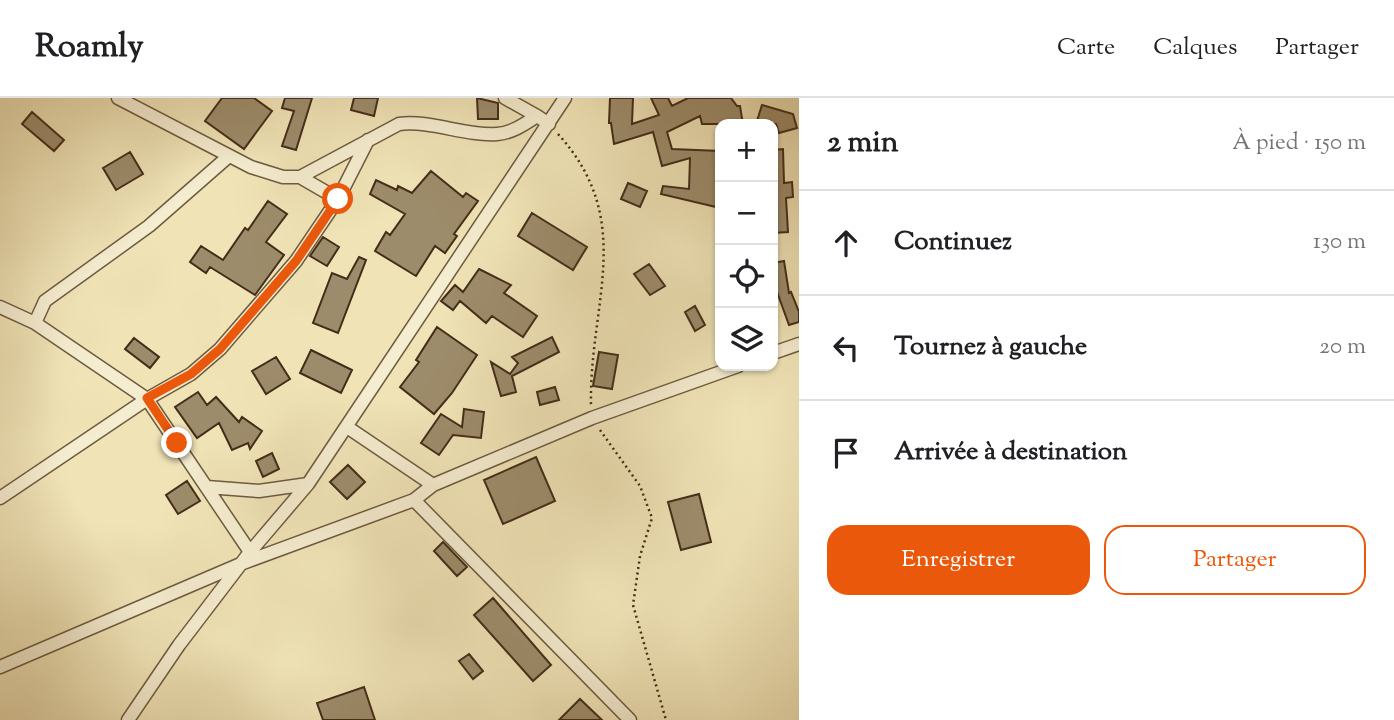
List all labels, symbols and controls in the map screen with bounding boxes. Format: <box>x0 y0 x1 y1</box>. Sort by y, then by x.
text: Roamly <box>35 24 144 72</box>
text: Carte <box>1057 31 1115 65</box>
text: Calques <box>1153 31 1237 65</box>
text: Partager <box>1275 31 1359 65</box>
map controls <box>715 119 778 371</box>
button: + <box>715 119 778 182</box>
text: 2 min <box>827 122 899 165</box>
text: À pied · 150 m <box>1232 127 1366 160</box>
button: − <box>715 182 778 245</box>
route start <box>322 183 353 214</box>
icon: ahead <box>827 224 865 262</box>
text: Continuez <box>894 224 1012 261</box>
text: 130 m <box>1313 226 1366 259</box>
button: locate <box>715 245 778 308</box>
button: layers <box>715 308 778 371</box>
icon: left <box>827 329 865 367</box>
text: Tournez à gauche <box>894 329 1087 366</box>
text: 20 m <box>1319 331 1366 364</box>
route end <box>161 427 192 458</box>
icon: arrive <box>827 434 865 472</box>
text: Arrivée à destination <box>894 434 1127 471</box>
button: Enregistrer <box>827 525 1090 595</box>
button: Partager <box>1104 525 1366 595</box>

